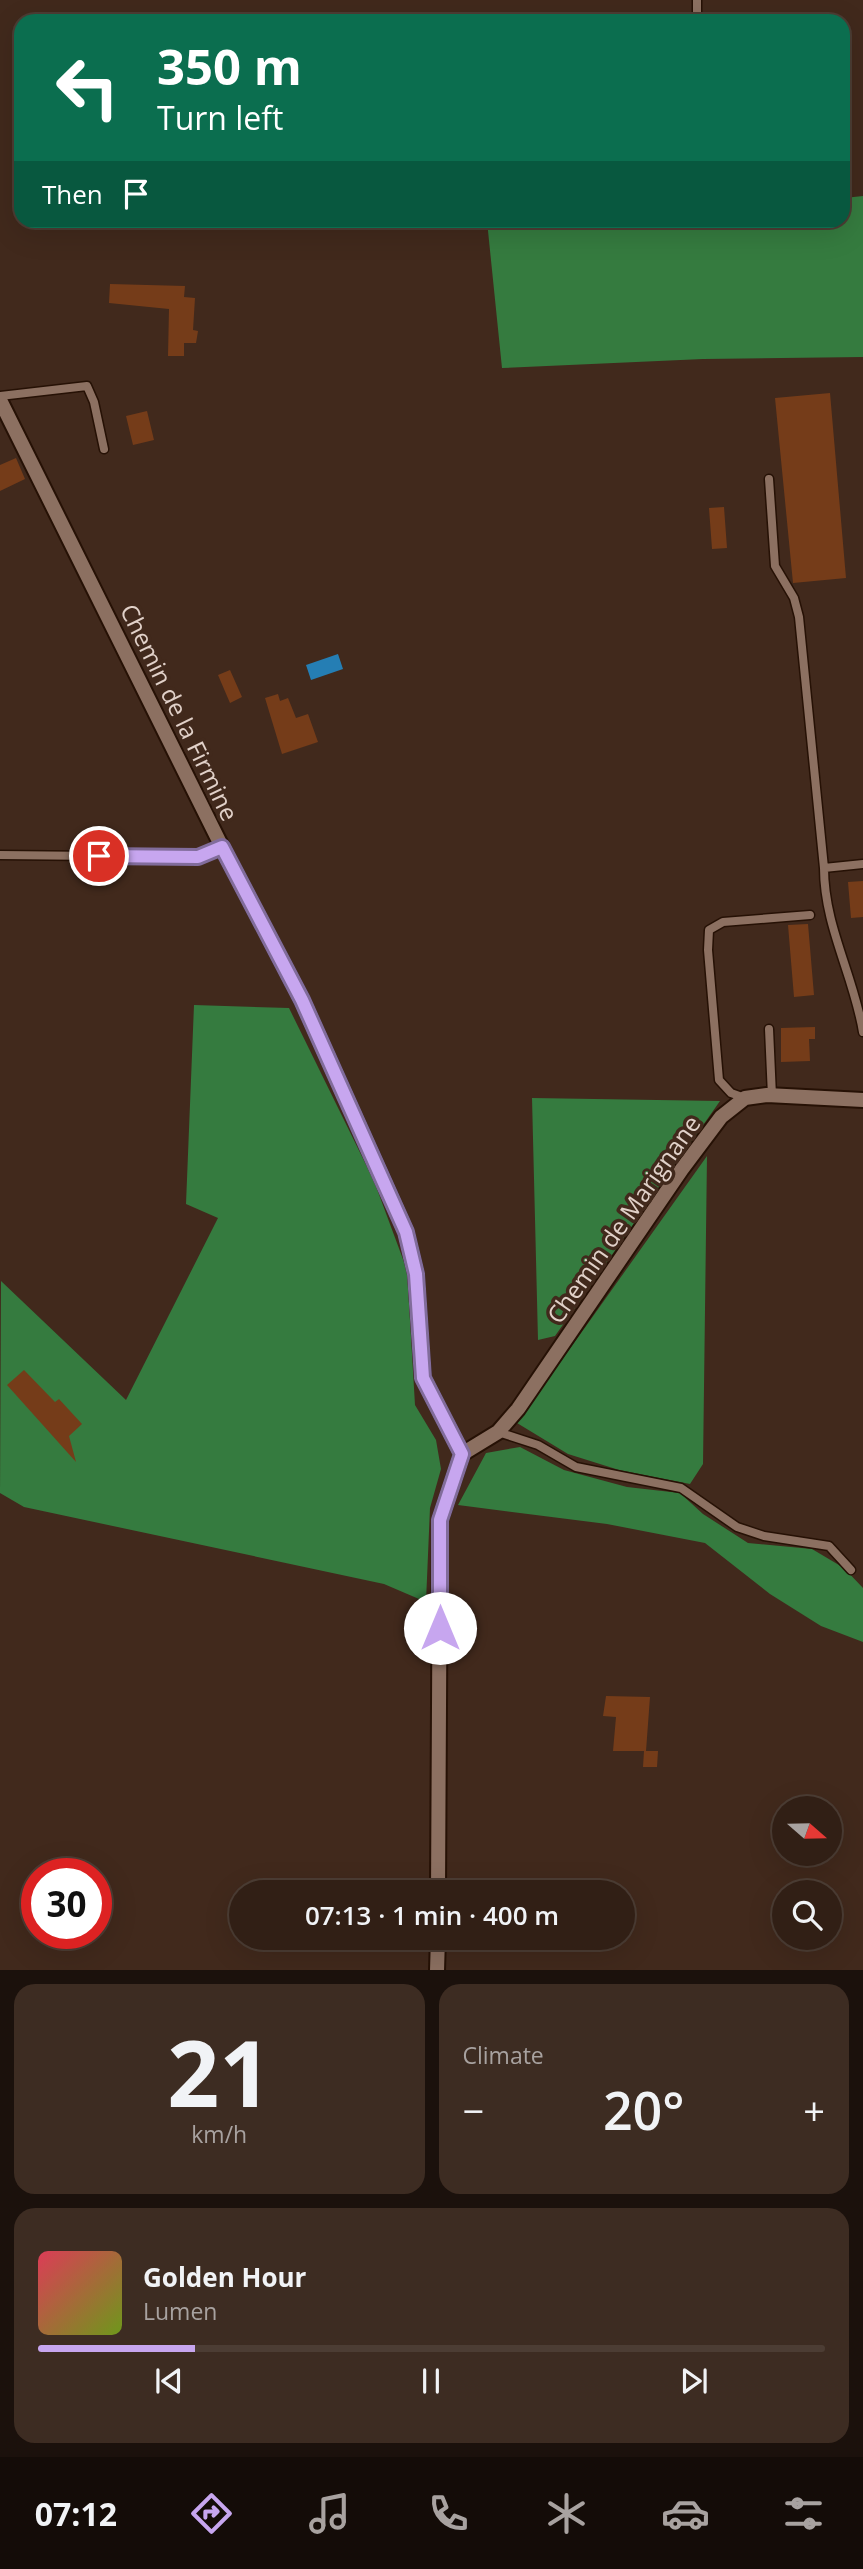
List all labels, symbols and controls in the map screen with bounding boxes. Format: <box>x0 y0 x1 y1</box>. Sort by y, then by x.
text: 350 m <box>157 33 302 99</box>
icon: left <box>42 42 133 133</box>
text: Turn left <box>157 96 283 139</box>
icon: arrive <box>117 175 155 213</box>
text: Then <box>42 176 103 212</box>
street label: Chemin de la Firmine <box>113 598 247 826</box>
pin <box>69 826 129 886</box>
icon: arrive <box>80 837 118 875</box>
street label: Chemin de Marignane <box>539 1108 707 1330</box>
position arrow <box>403 1591 477 1665</box>
north arrow <box>772 1796 842 1866</box>
map controls <box>772 1796 842 1950</box>
speed limit sign: 30 <box>21 1858 112 1949</box>
button: search <box>772 1880 842 1950</box>
text: 07:13 · 1 min · 400 m <box>305 1897 559 1933</box>
text: 21 <box>167 2010 271 2134</box>
text: Climate <box>463 2039 544 2071</box>
text: 20° <box>603 2074 685 2145</box>
text: − <box>463 2084 484 2136</box>
text: + <box>803 2084 825 2136</box>
text: km/h <box>191 2118 247 2150</box>
text: Golden Hour <box>143 2259 306 2295</box>
text: Lumen <box>143 2295 217 2327</box>
icon: previous <box>150 2362 188 2400</box>
icon: pause <box>412 2362 450 2400</box>
icon: next <box>675 2362 713 2400</box>
icon: directions <box>187 2489 236 2538</box>
icon: music <box>305 2489 354 2538</box>
icon: phone <box>424 2489 473 2538</box>
icon: climate <box>542 2489 591 2538</box>
icon: car <box>661 2489 710 2538</box>
icon: filters <box>779 2489 828 2538</box>
text: 07:12 <box>35 2492 117 2535</box>

